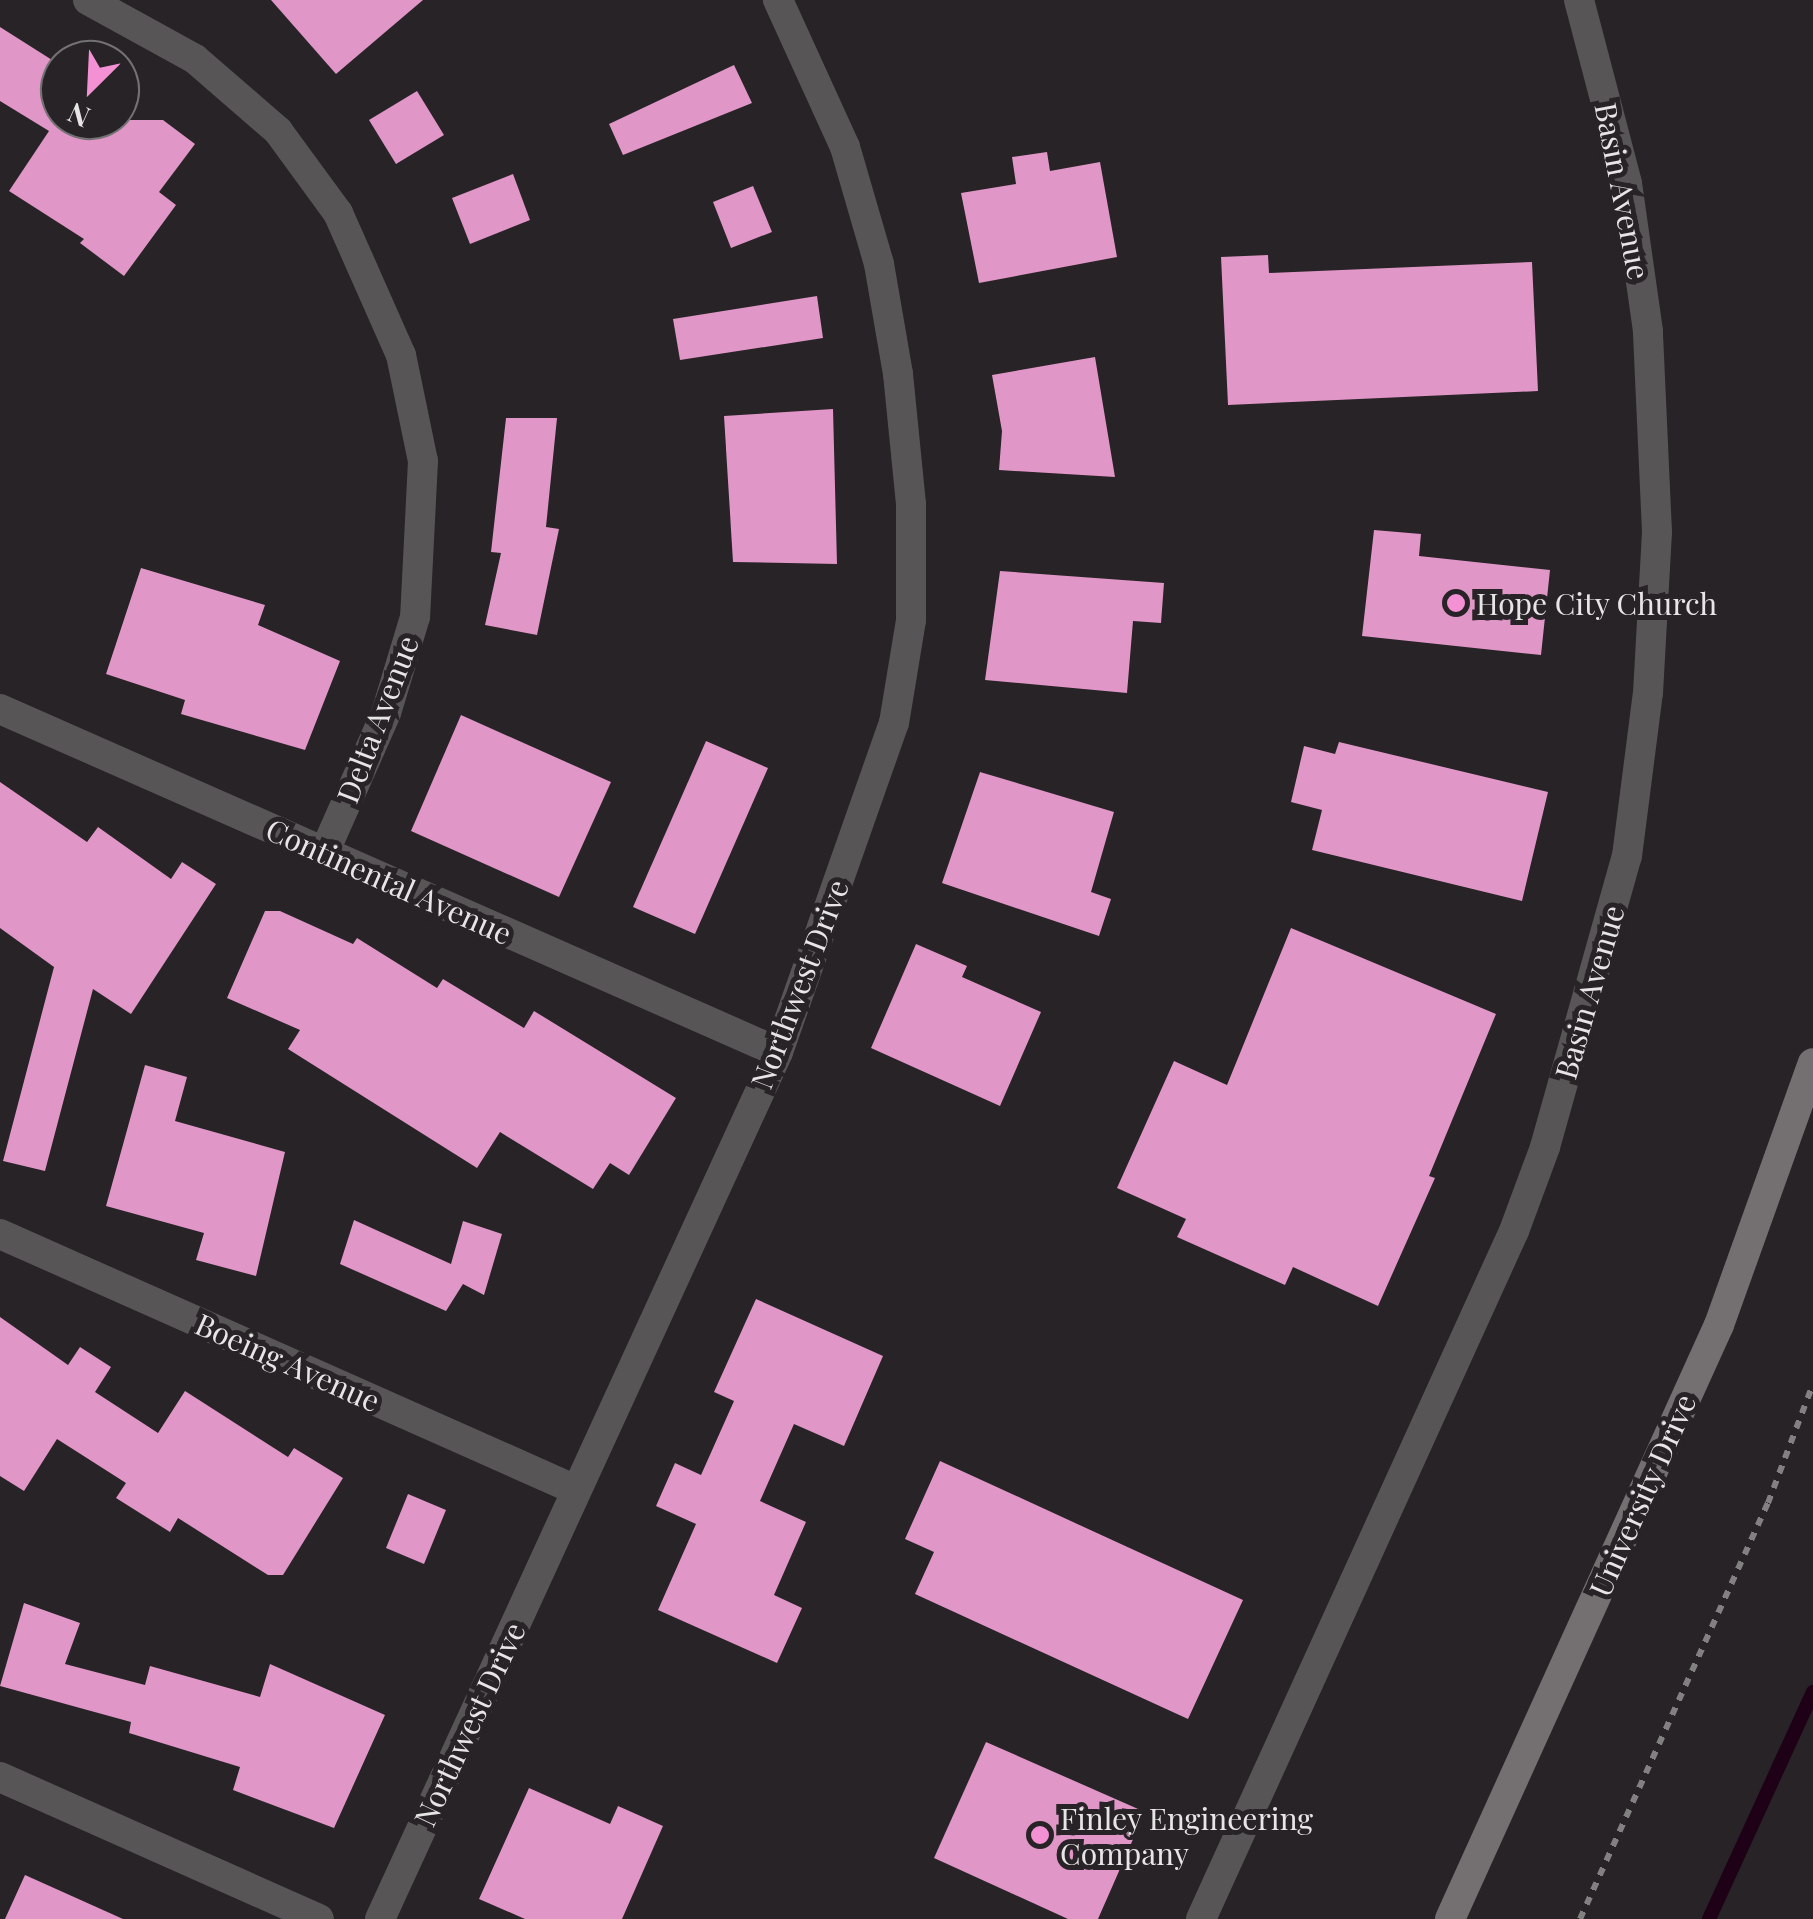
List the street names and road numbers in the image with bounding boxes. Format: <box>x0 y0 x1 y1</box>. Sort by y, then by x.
street label: Basin Avenue <box>1588 99 1658 283</box>
street label: Delta Avenue <box>328 630 426 808</box>
street label: Continental Avenue <box>260 810 518 952</box>
street label: Northwest Drive <box>743 874 855 1094</box>
street label: Basin Avenue <box>1547 900 1631 1084</box>
street label: Boeing Avenue <box>190 1305 386 1419</box>
street label: University Drive <box>1581 1388 1703 1602</box>
street label: Northwest Drive <box>406 1616 532 1832</box>

